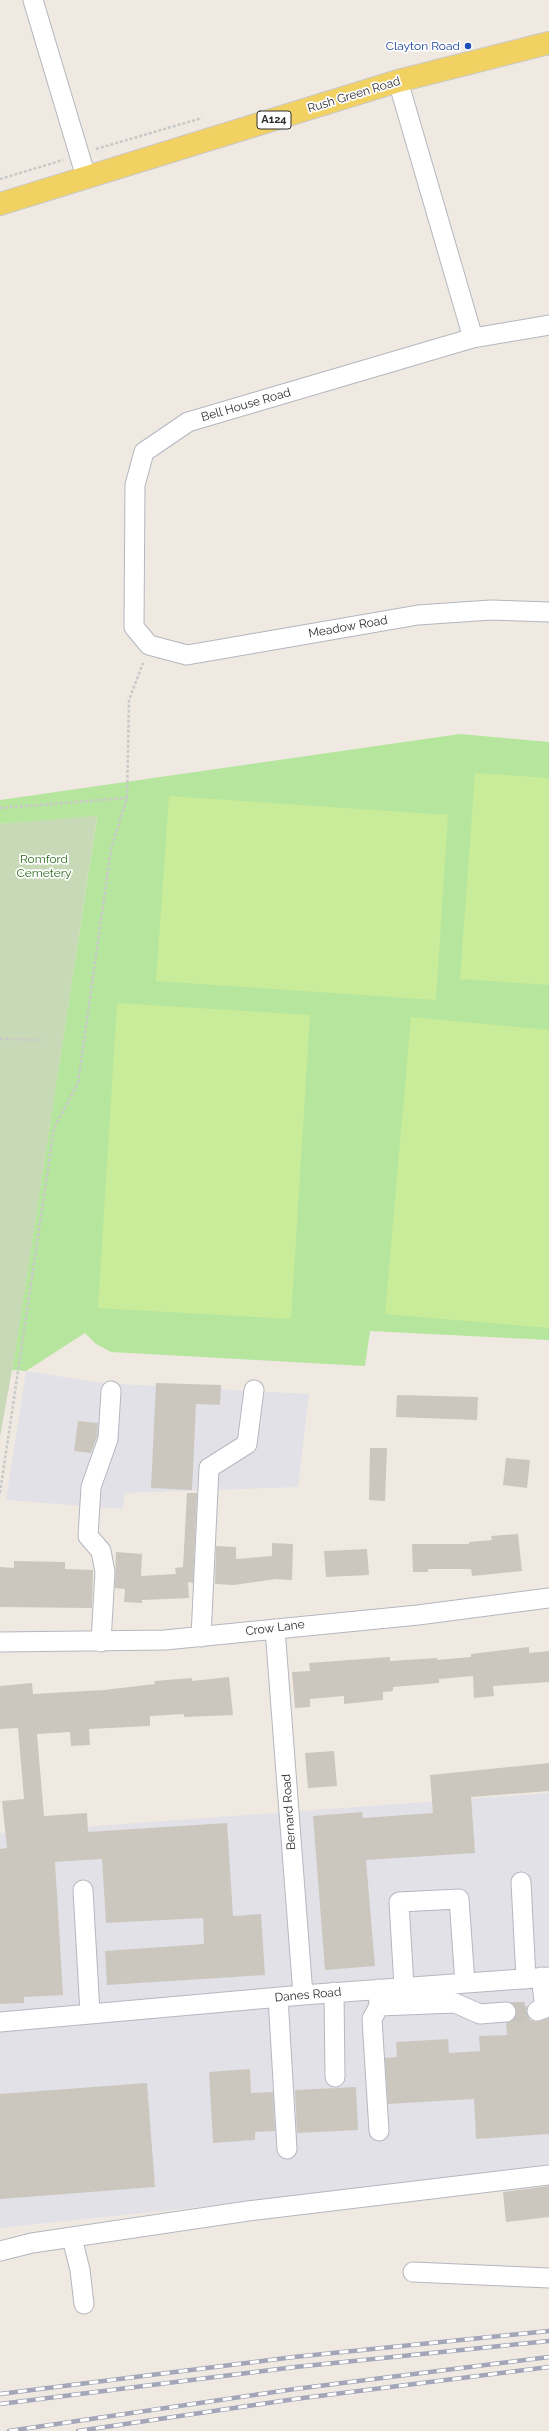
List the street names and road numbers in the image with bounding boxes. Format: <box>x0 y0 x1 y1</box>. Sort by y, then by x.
street label: Rush Green Road <box>306 74 402 116</box>
road number: A124 <box>257 111 291 129</box>
street label: Bell House Road <box>200 385 292 425</box>
street label: Meadow Road <box>307 613 389 641</box>
street label: Crow Lane <box>245 1617 305 1639</box>
street label: Bernard Road <box>279 1774 299 1850</box>
street label: Danes Road <box>274 1985 342 2005</box>

